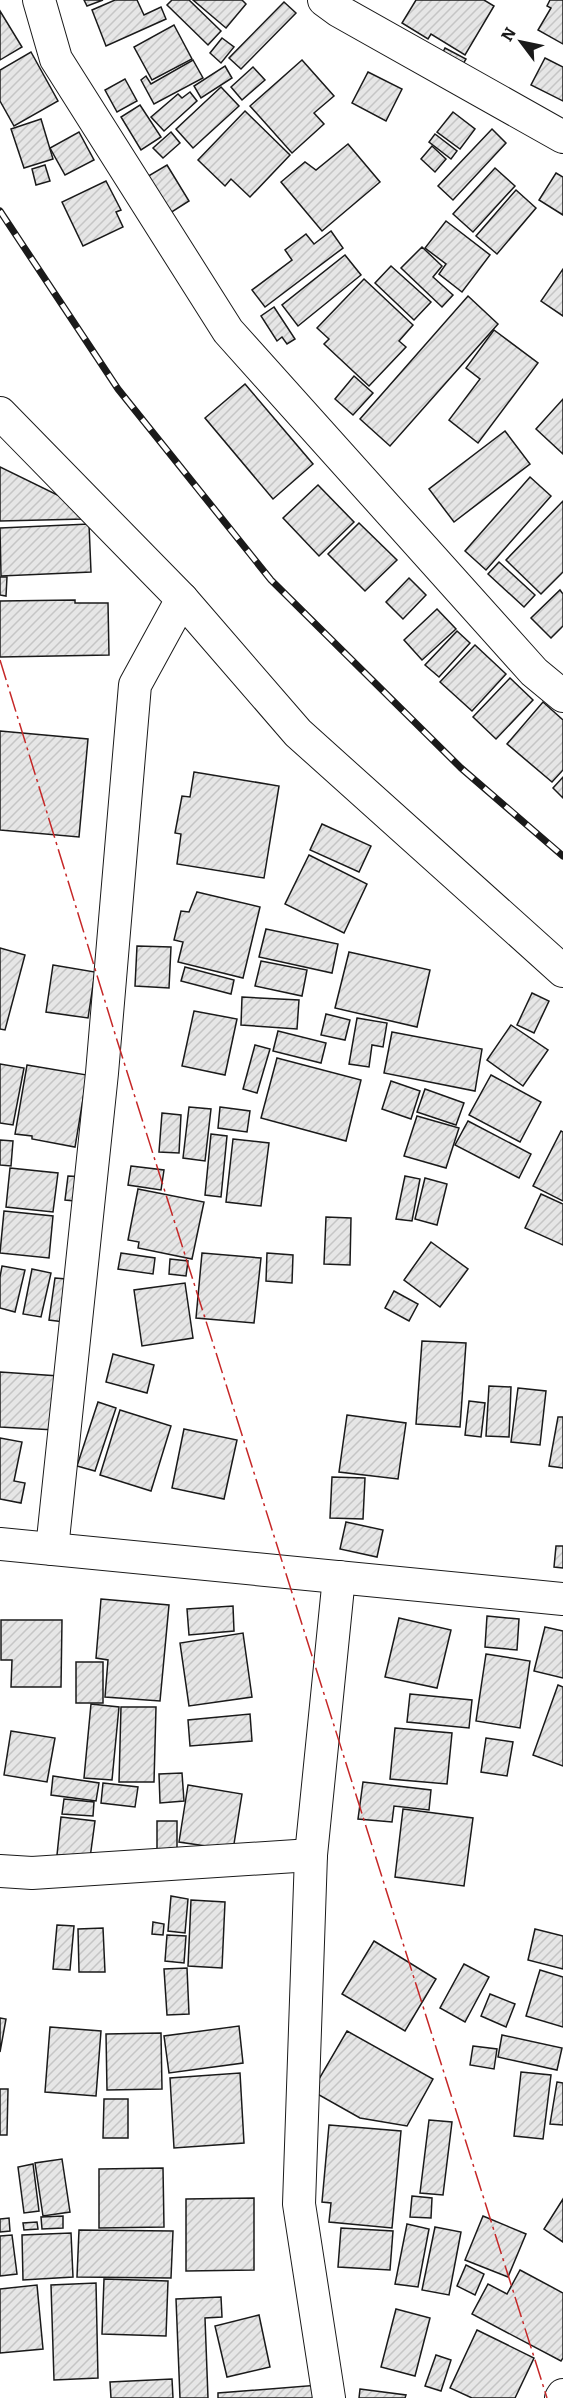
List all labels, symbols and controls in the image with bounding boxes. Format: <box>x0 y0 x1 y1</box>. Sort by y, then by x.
north arrow <box>491 12 551 72</box>
text: N <box>497 24 520 45</box>

